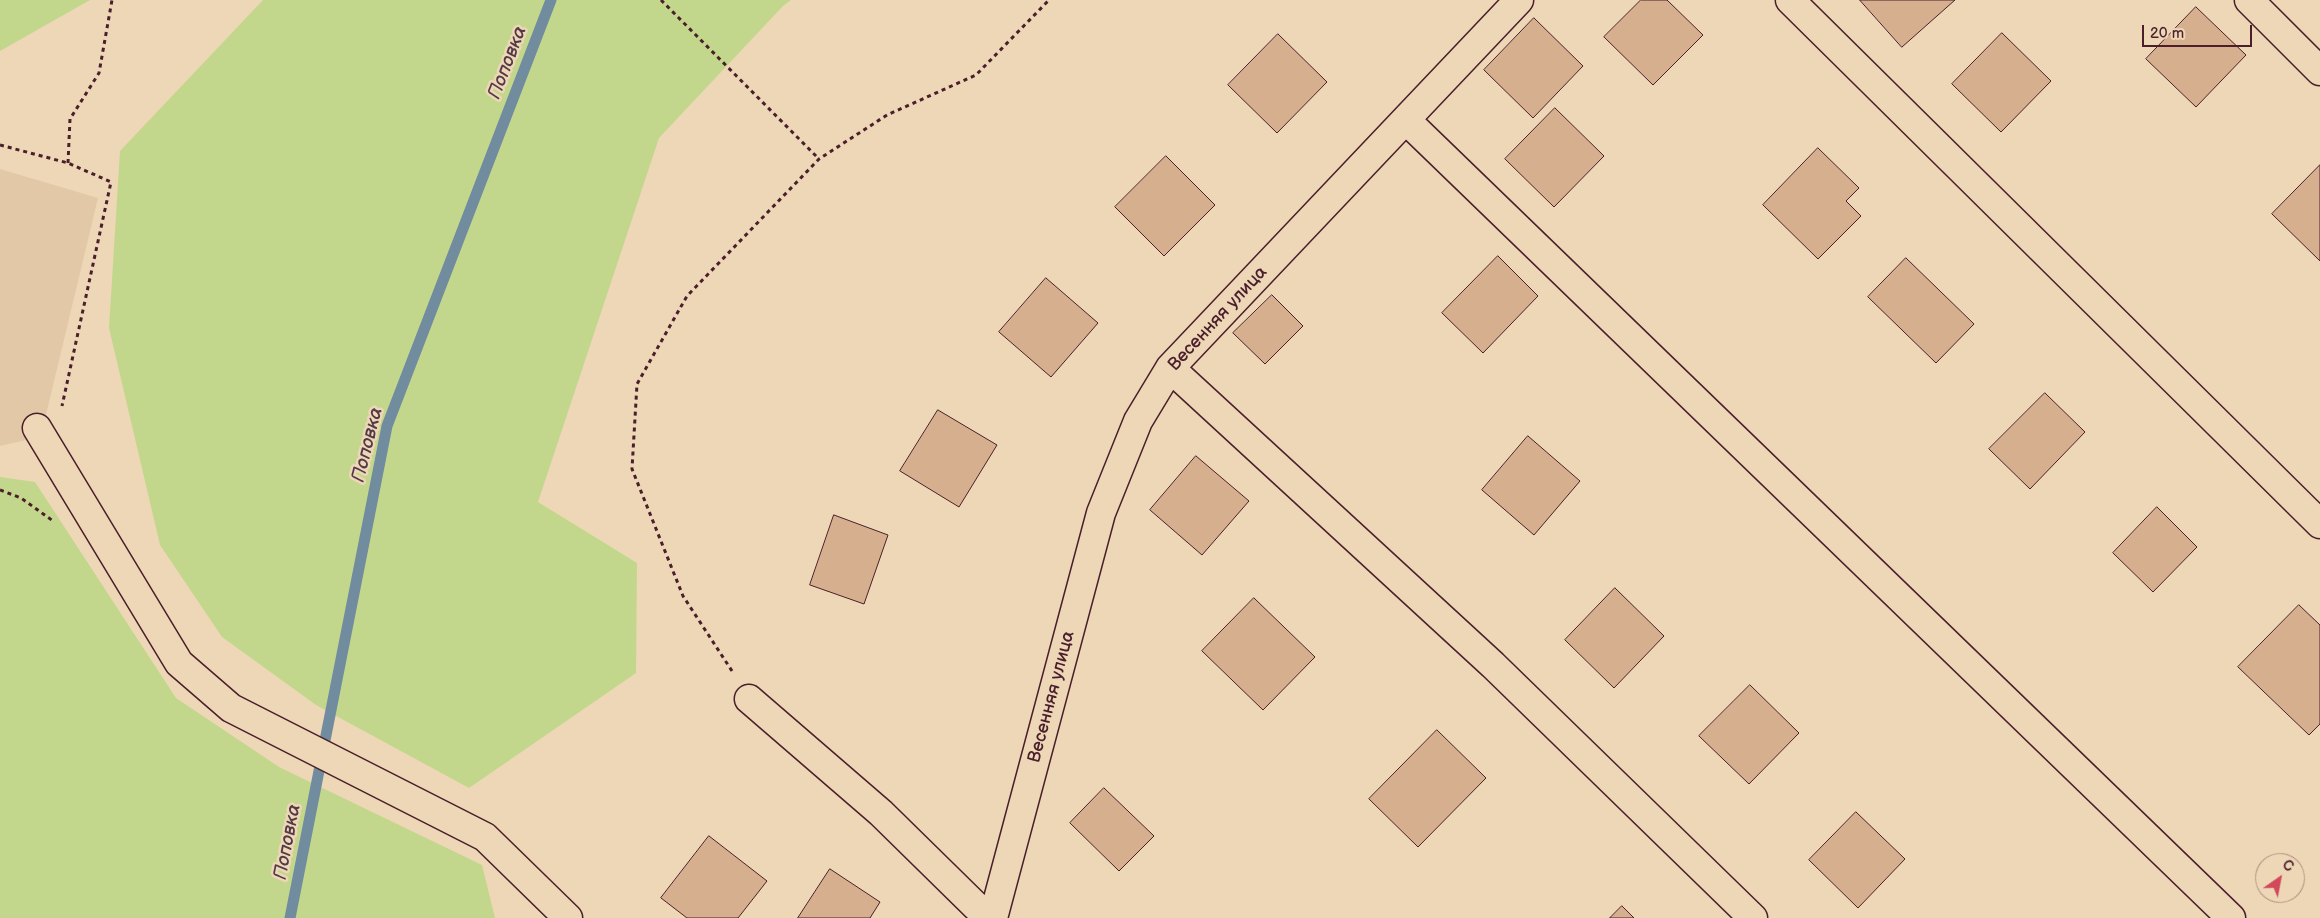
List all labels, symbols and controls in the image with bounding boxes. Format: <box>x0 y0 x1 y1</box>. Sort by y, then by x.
scale bar <box>2145 15 2255 47</box>
water label: Поповка <box>484 23 532 103</box>
text: 20 m <box>2150 24 2184 43</box>
street label: Весенняя улица <box>1164 262 1272 376</box>
water label: Поповка <box>348 405 388 485</box>
street label: Весенняя улица <box>1024 629 1080 765</box>
water label: Поповка <box>270 802 306 882</box>
north arrow <box>2255 853 2305 903</box>
text: С <box>2279 856 2297 876</box>

